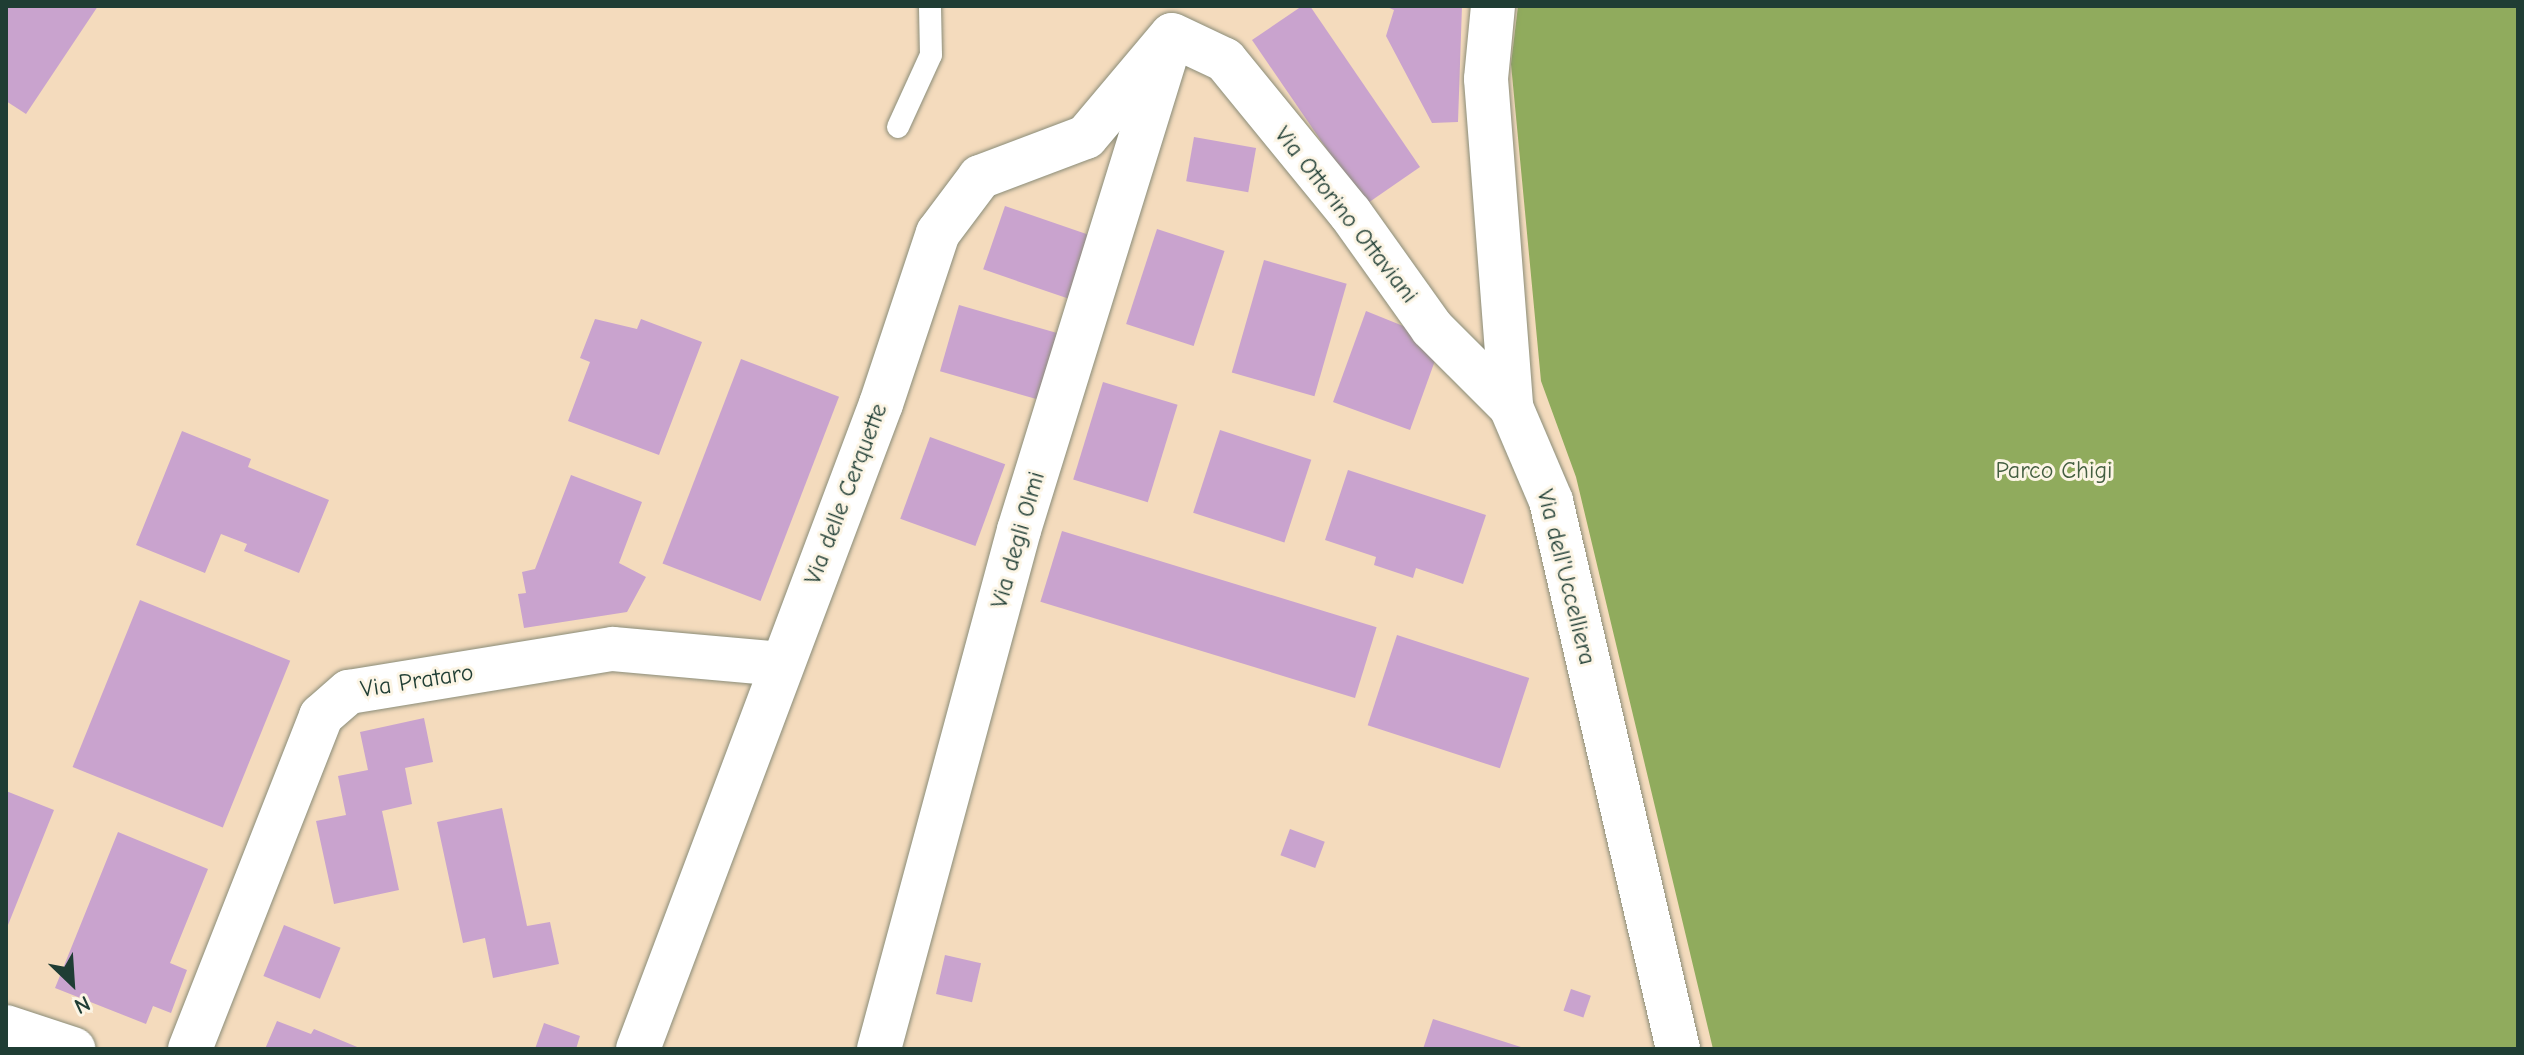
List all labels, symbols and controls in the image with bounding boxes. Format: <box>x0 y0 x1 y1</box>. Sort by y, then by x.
street label: Via Ottorino Ottaviani <box>1268 121 1424 309</box>
street label: Via delle Cerquette <box>798 399 894 589</box>
park label: Parco Chigi <box>1995 457 2113 485</box>
street label: Via degli Olmi <box>985 468 1051 612</box>
street label: Via dell'Uccelliera <box>1530 486 1602 668</box>
street label: Via Prataro <box>358 658 476 704</box>
north arrow <box>32 943 112 1023</box>
text: N <box>70 990 94 1020</box>

